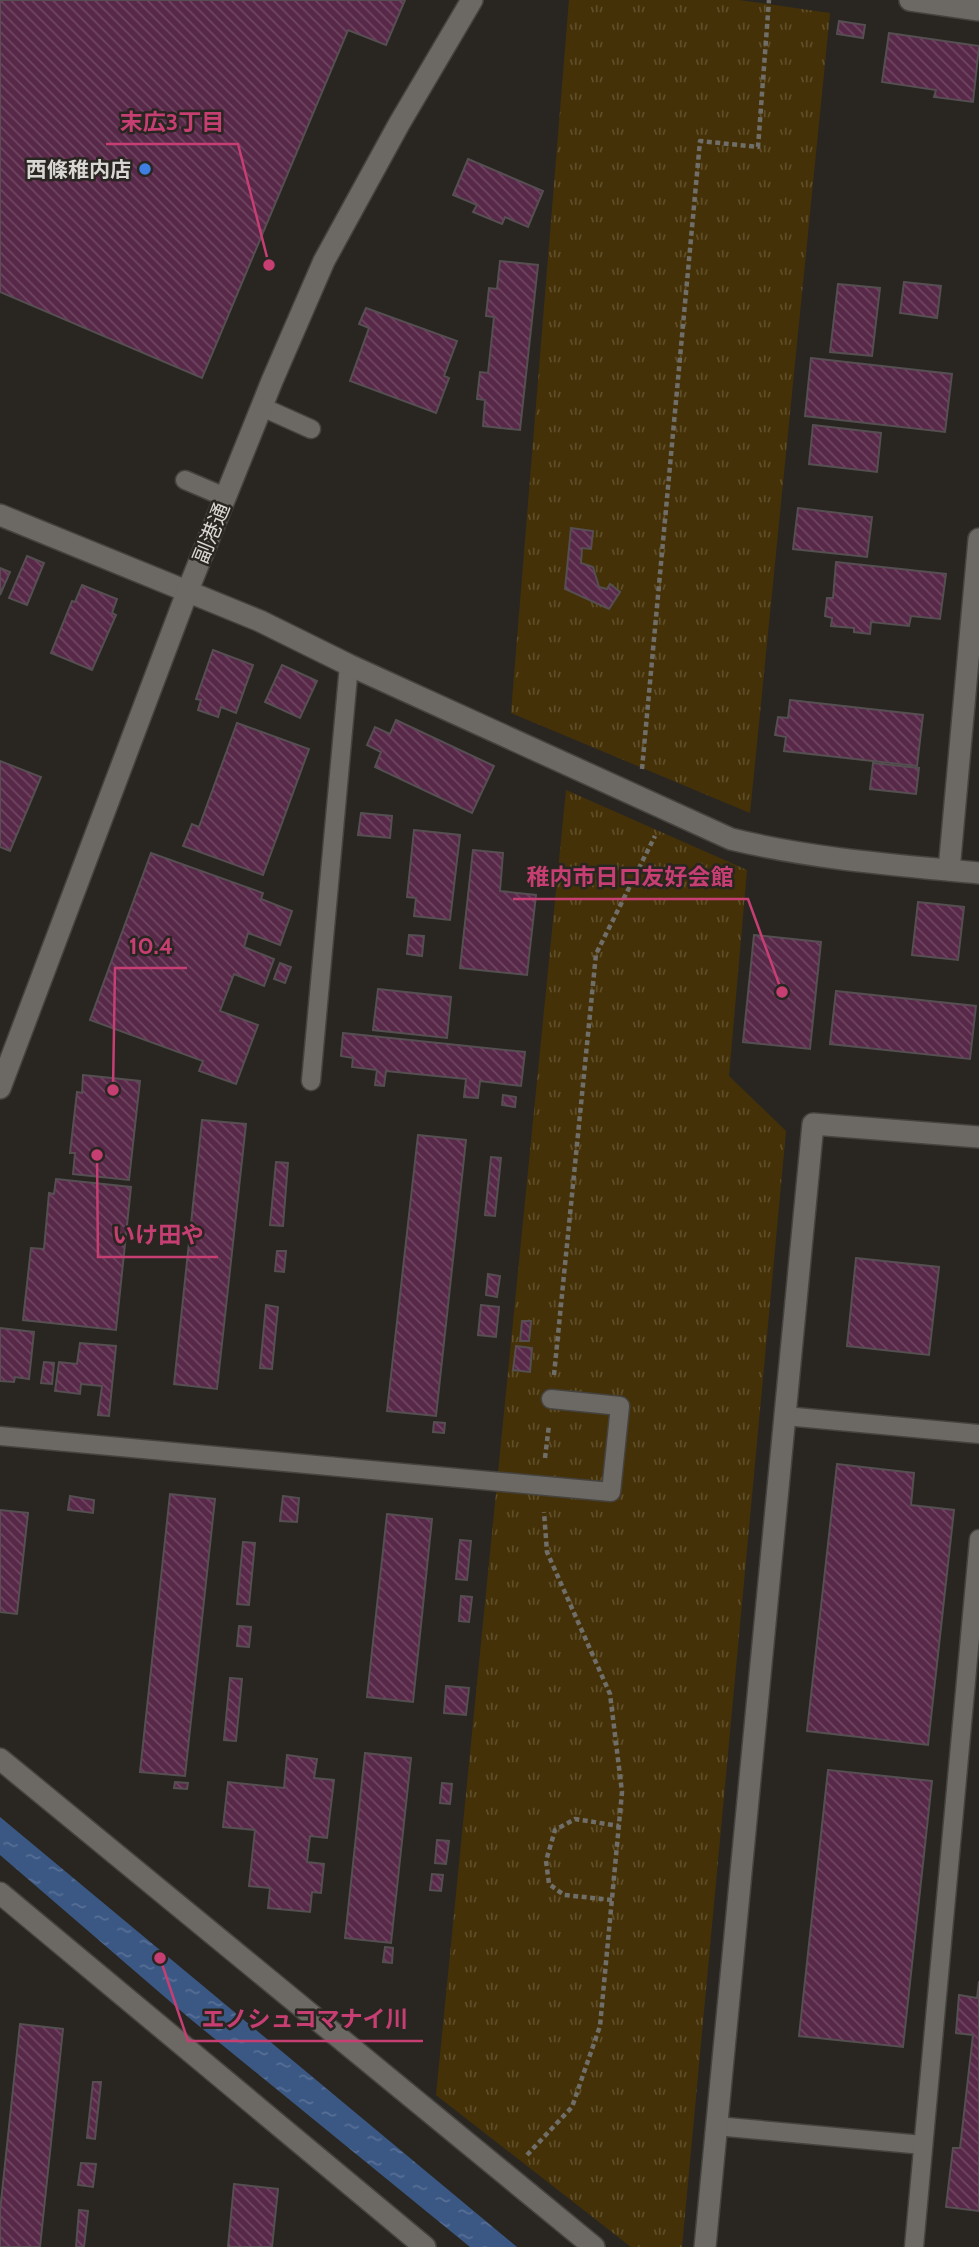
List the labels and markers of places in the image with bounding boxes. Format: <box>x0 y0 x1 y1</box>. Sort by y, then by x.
callout: 末広3丁目 <box>106 100 238 144</box>
place label: 西條稚内店 <box>26 157 131 182</box>
marker: 西條稚内店 <box>137 161 153 177</box>
callout: 稚内市日ロ友好会館 <box>513 855 748 899</box>
callout: 10.4 <box>115 924 187 968</box>
callout: いけ田や <box>98 1213 218 1257</box>
callout: エノシュコマナイ川 <box>188 1997 423 2041</box>

